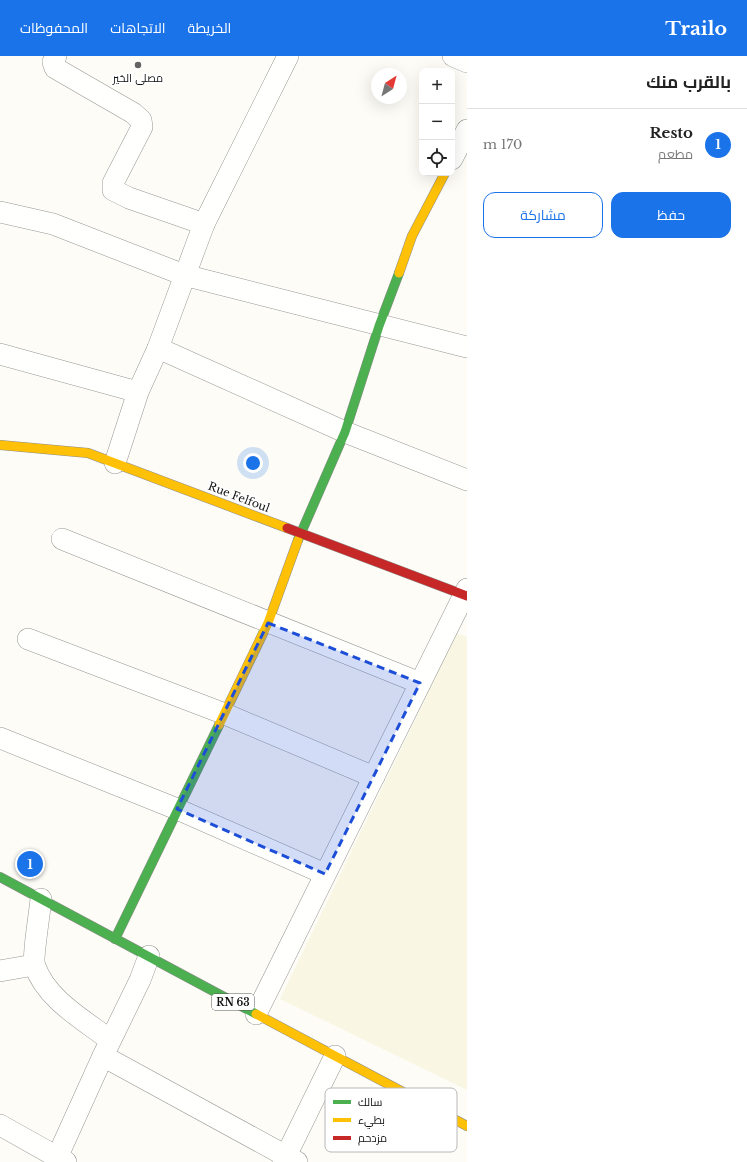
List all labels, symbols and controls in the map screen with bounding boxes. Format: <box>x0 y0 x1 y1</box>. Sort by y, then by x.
text: Trailo <box>665 17 727 40</box>
text: المحفوظات <box>20 19 88 37</box>
text: الاتجاهات <box>110 19 166 37</box>
text: الخريطة <box>188 19 231 37</box>
marker: مصلى الخير <box>133 60 143 70</box>
north arrow <box>371 68 407 104</box>
map controls <box>419 68 455 176</box>
button: + <box>419 68 455 104</box>
place label: مصلى الخير <box>112 71 163 85</box>
text: بالقرب منك <box>646 72 731 93</box>
button: − <box>419 104 455 140</box>
text: Resto <box>649 123 693 142</box>
text: 170 m <box>483 136 522 153</box>
text: 1 <box>715 136 721 153</box>
button: locate <box>419 140 455 176</box>
text: مطعم <box>658 146 693 163</box>
button: مشاركة <box>483 192 603 238</box>
button: حفظ <box>611 192 731 238</box>
your location <box>243 453 263 473</box>
street label: Rue Felfoul <box>206 479 272 515</box>
pin: 1 <box>17 849 43 879</box>
road number: RN 63 <box>212 994 254 1010</box>
legend <box>325 1088 457 1152</box>
text: سالك <box>358 1095 382 1109</box>
text: بطيء <box>358 1113 385 1129</box>
text: مزدحم <box>358 1131 387 1146</box>

